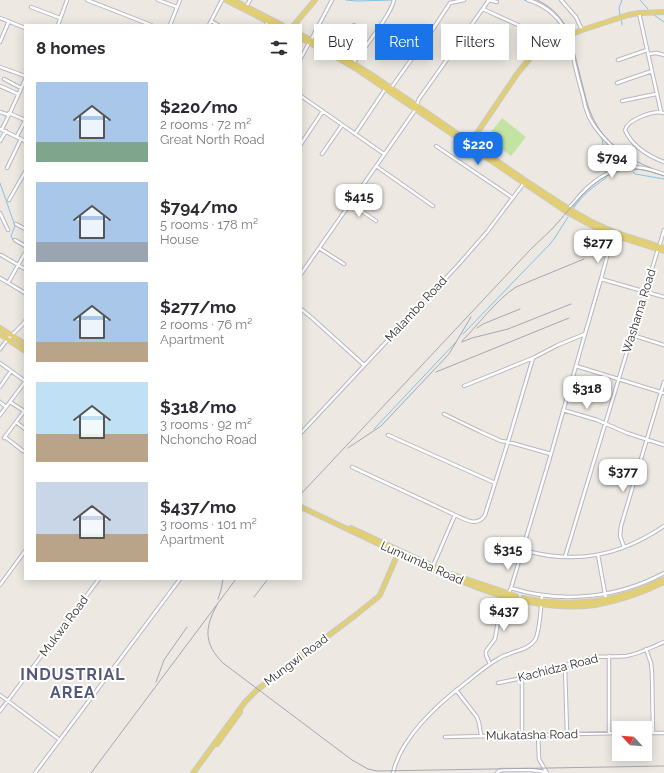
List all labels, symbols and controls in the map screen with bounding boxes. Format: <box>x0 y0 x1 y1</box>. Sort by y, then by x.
chip: Buy <box>314 24 367 60</box>
chip: Rent <box>375 24 433 60</box>
chip: Filters <box>441 24 509 60</box>
chip: New <box>517 24 575 60</box>
icon: filters <box>268 37 290 59</box>
text: 8 homes <box>36 38 105 58</box>
text: $220/mo <box>160 97 238 117</box>
icon: home <box>68 98 116 146</box>
text: 2 rooms · 72 m² <box>160 117 251 132</box>
text: Great North Road <box>160 132 265 147</box>
pin: $220 <box>454 132 502 166</box>
text: $220 <box>463 137 493 152</box>
pin: $794 <box>588 145 636 179</box>
text: $794 <box>597 150 627 165</box>
pin: $415 <box>335 184 383 218</box>
text: $415 <box>344 189 374 204</box>
text: $794/mo <box>160 197 237 217</box>
icon: home <box>68 198 116 246</box>
text: 5 rooms · 178 m² <box>160 217 258 232</box>
pin: $277 <box>574 230 622 264</box>
text: House <box>160 232 199 247</box>
text: $277 <box>583 235 613 250</box>
street label: Washama Road <box>620 267 658 355</box>
street label: Malambo Road <box>382 273 450 345</box>
text: $277/mo <box>160 297 236 317</box>
icon: home <box>68 298 116 346</box>
text: 2 rooms · 76 m² <box>160 317 252 332</box>
text: Apartment <box>160 332 224 347</box>
pin: $318 <box>563 376 611 410</box>
text: $318 <box>572 381 602 396</box>
text: $318/mo <box>160 397 236 417</box>
icon: home <box>68 398 116 446</box>
text: 3 rooms · 92 m² <box>160 417 252 432</box>
text: Nchoncho Road <box>160 432 257 447</box>
pin: $377 <box>599 459 647 493</box>
text: $377 <box>608 464 638 479</box>
text: $437/mo <box>160 497 236 517</box>
icon: home <box>68 498 116 546</box>
text: 3 rooms · 101 m² <box>160 517 257 532</box>
text: Apartment <box>160 532 224 547</box>
pin: $315 <box>484 537 532 571</box>
street label: Lumumba Road <box>378 538 466 588</box>
text: $315 <box>493 542 523 557</box>
street label: Mukwa Road <box>37 593 91 659</box>
pin: $437 <box>480 598 528 632</box>
text: $437 <box>489 603 519 618</box>
street label: Mungwi Road <box>261 631 331 689</box>
street label: Kachidza Road <box>516 651 600 685</box>
district label: INDUSTRIAL AREA <box>20 665 126 702</box>
north arrow <box>612 721 652 761</box>
map controls <box>612 721 652 761</box>
street label: Mukatasha Road <box>486 727 578 743</box>

